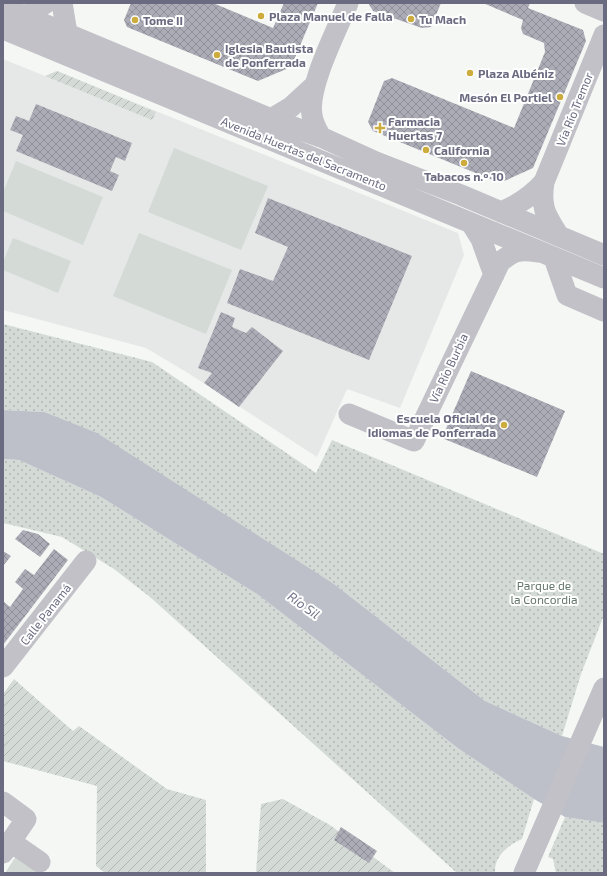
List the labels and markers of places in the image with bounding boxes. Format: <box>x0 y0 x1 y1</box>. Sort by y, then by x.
place label: Plaza Manuel de Falla <box>269 9 393 23</box>
marker: Plaza Manuel de Falla <box>256 11 266 21</box>
place label: Tu Mach <box>419 12 466 26</box>
place label: Tome II <box>143 13 183 27</box>
marker: Tu Mach <box>406 14 416 24</box>
marker: Tome II <box>130 15 140 25</box>
place label: Iglesia Bautista de Ponferrada <box>225 41 313 69</box>
marker: Iglesia Bautista de Ponferrada <box>212 50 222 60</box>
place label: Plaza Albéniz <box>478 66 554 80</box>
marker: Plaza Albéniz <box>465 68 475 78</box>
place label: Mesón El Portiel <box>459 90 552 104</box>
marker: Mesón El Portiel <box>555 92 565 102</box>
place label: Farmacia Huertas 7 <box>388 114 443 142</box>
marker: Farmacia Huertas 7 <box>375 123 385 133</box>
place label: California <box>434 143 490 157</box>
marker: California <box>421 145 431 155</box>
marker: Tabacos n.º 10 <box>459 158 469 168</box>
place label: Tabacos n.º 10 <box>424 169 504 183</box>
place label: Escuela Oficial de Idiomas de Ponferrada <box>368 411 496 439</box>
marker: Escuela Oficial de Idiomas de Ponferrada <box>499 420 509 430</box>

